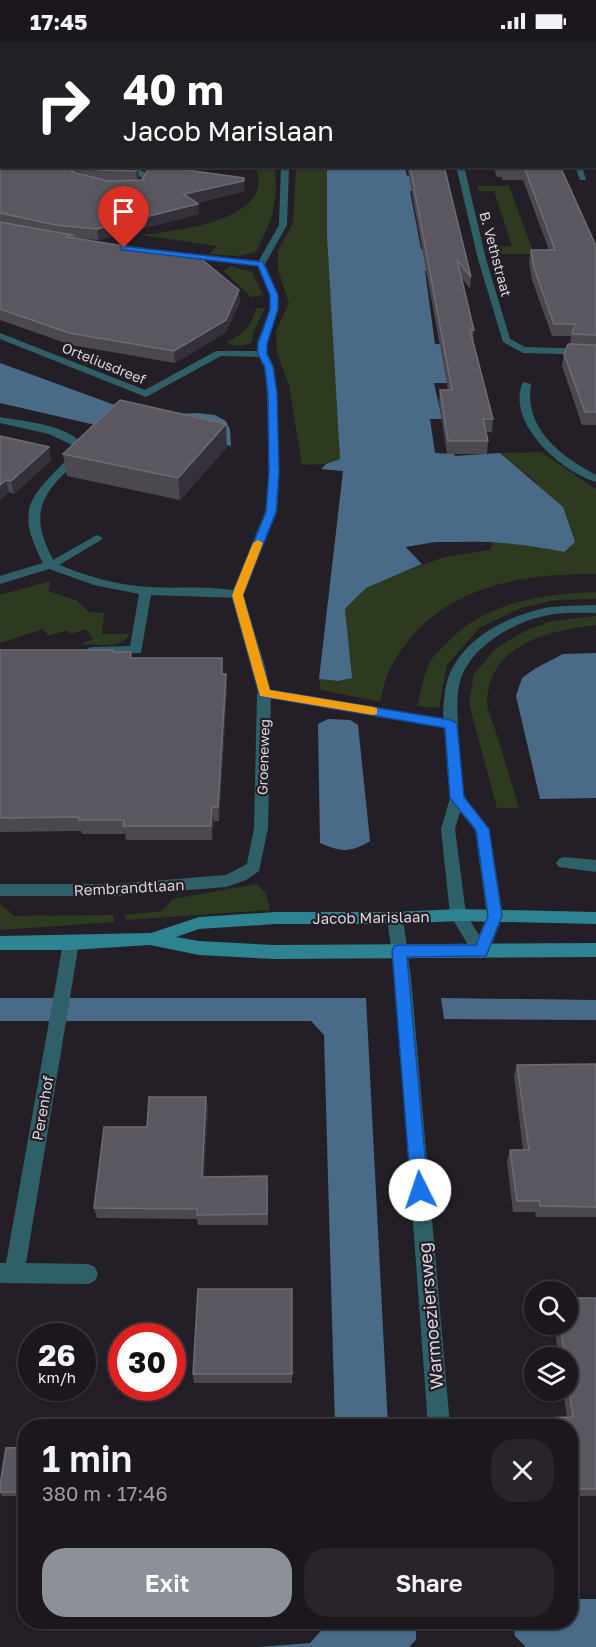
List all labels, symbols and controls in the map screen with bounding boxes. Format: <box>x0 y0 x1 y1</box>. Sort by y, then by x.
text: 17:45 <box>30 8 88 35</box>
text: 40 m <box>123 64 224 114</box>
icon: right <box>24 66 102 144</box>
text: Jacob Marislaan <box>123 115 334 147</box>
pin <box>98 186 149 248</box>
icon: arrive <box>107 195 140 228</box>
street label: B. Vethstraat <box>476 210 516 298</box>
street label: Orteliusdreef <box>60 338 148 388</box>
street label: Groeneweg <box>253 719 273 795</box>
street label: Rembrandtlaan <box>73 875 185 899</box>
street label: Jacob Marislaan <box>312 907 430 927</box>
street label: Perenhof <box>27 1074 57 1142</box>
position arrow <box>388 1158 452 1222</box>
street label: Warmoeziersweg <box>413 1241 447 1391</box>
map controls <box>524 1281 578 1401</box>
button: search <box>524 1281 578 1335</box>
speed limit sign: 30 <box>108 1323 186 1401</box>
text: 26 <box>38 1337 76 1373</box>
button: layers <box>524 1347 578 1401</box>
text: km/h <box>38 1368 76 1386</box>
text: 1 min <box>42 1437 132 1480</box>
button: close <box>491 1439 554 1502</box>
text: 380 m · 17:46 <box>42 1481 168 1505</box>
button: Exit <box>42 1548 292 1617</box>
button: Share <box>304 1548 554 1617</box>

